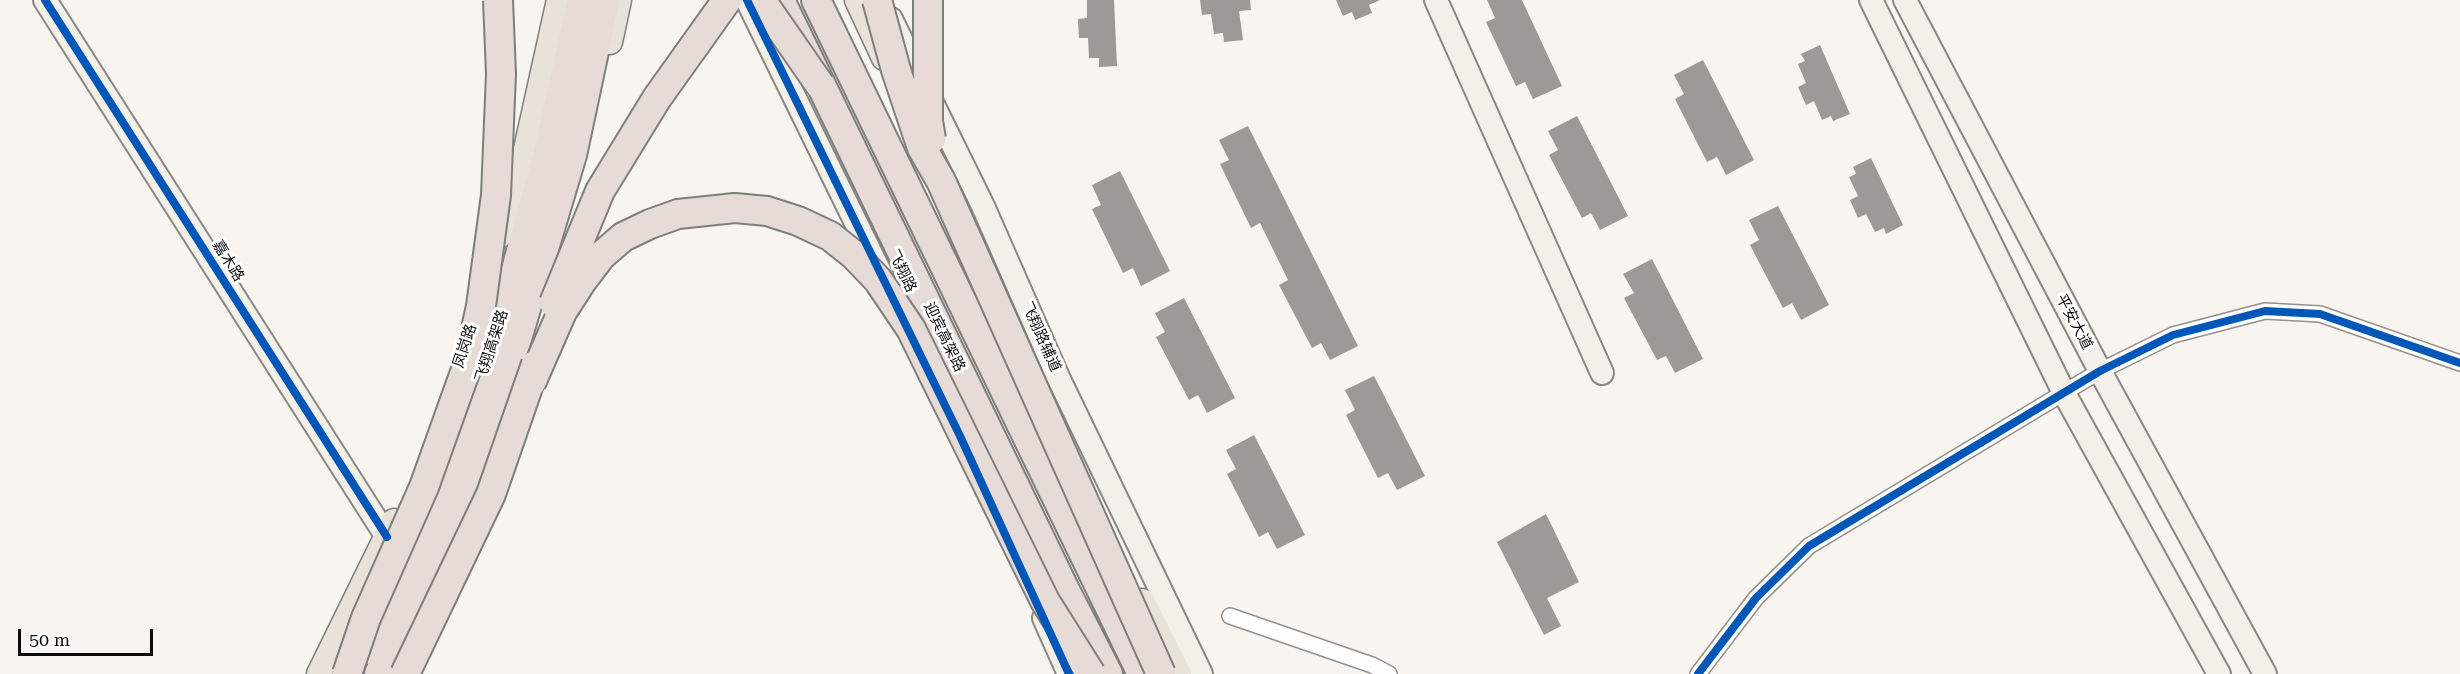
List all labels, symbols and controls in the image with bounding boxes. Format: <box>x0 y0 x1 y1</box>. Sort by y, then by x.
street label: 嘉木路 <box>208 237 248 285</box>
street label: 飞翔路 <box>884 247 920 295</box>
street label: 平安大道 <box>2052 291 2096 353</box>
street label: 迎宾高架路 <box>919 299 969 375</box>
street label: 飞翔路辅道 <box>1018 299 1064 375</box>
street label: 飞翔高架路 <box>472 308 512 384</box>
street label: 凤岗路 <box>449 322 481 370</box>
scale bar <box>21 617 156 655</box>
text: 50 m <box>29 629 70 650</box>

